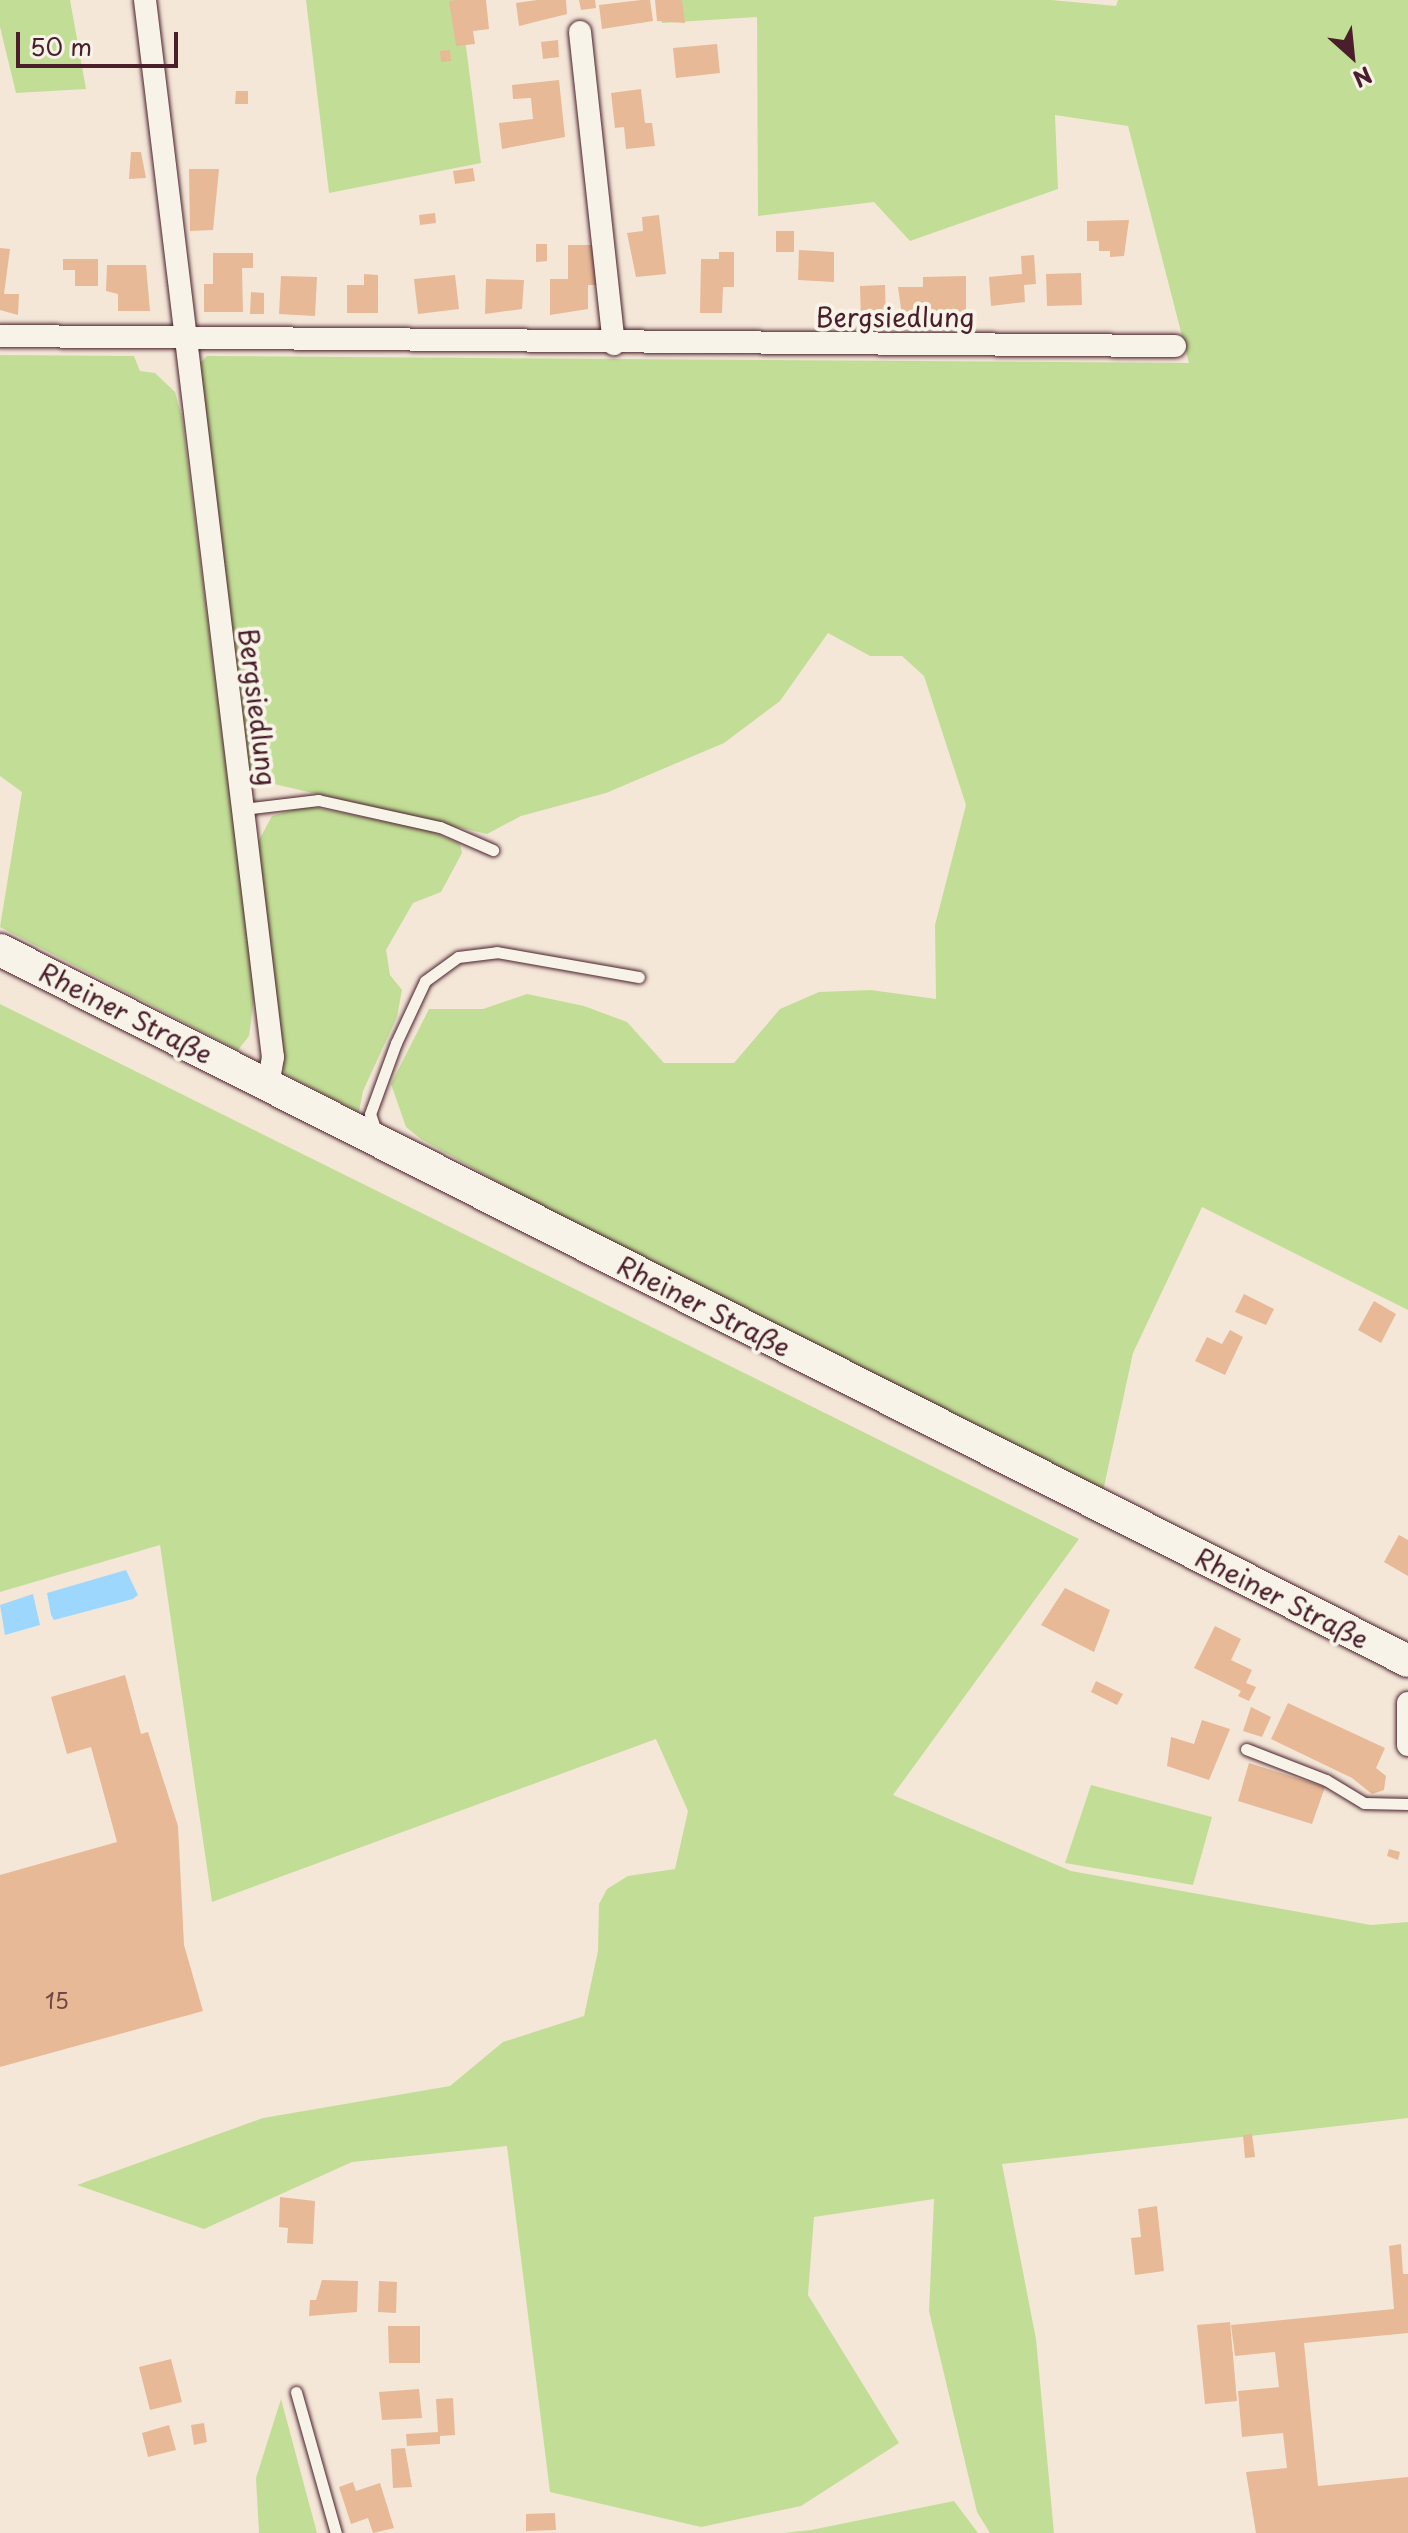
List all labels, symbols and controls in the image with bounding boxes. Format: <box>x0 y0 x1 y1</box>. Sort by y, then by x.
scale bar <box>20 16 182 66</box>
north arrow <box>1312 16 1392 96</box>
text: 50 m <box>30 28 92 64</box>
text: N <box>1348 59 1378 96</box>
street label: Bergsiedlung <box>816 301 974 333</box>
street label: Bergsiedlung <box>233 626 283 788</box>
street label: Rheiner Straße <box>33 956 219 1070</box>
street label: Rheiner Straße <box>611 1249 797 1363</box>
street label: Rheiner Straße <box>1189 1541 1375 1655</box>
house number: 15 <box>45 1987 69 2013</box>

